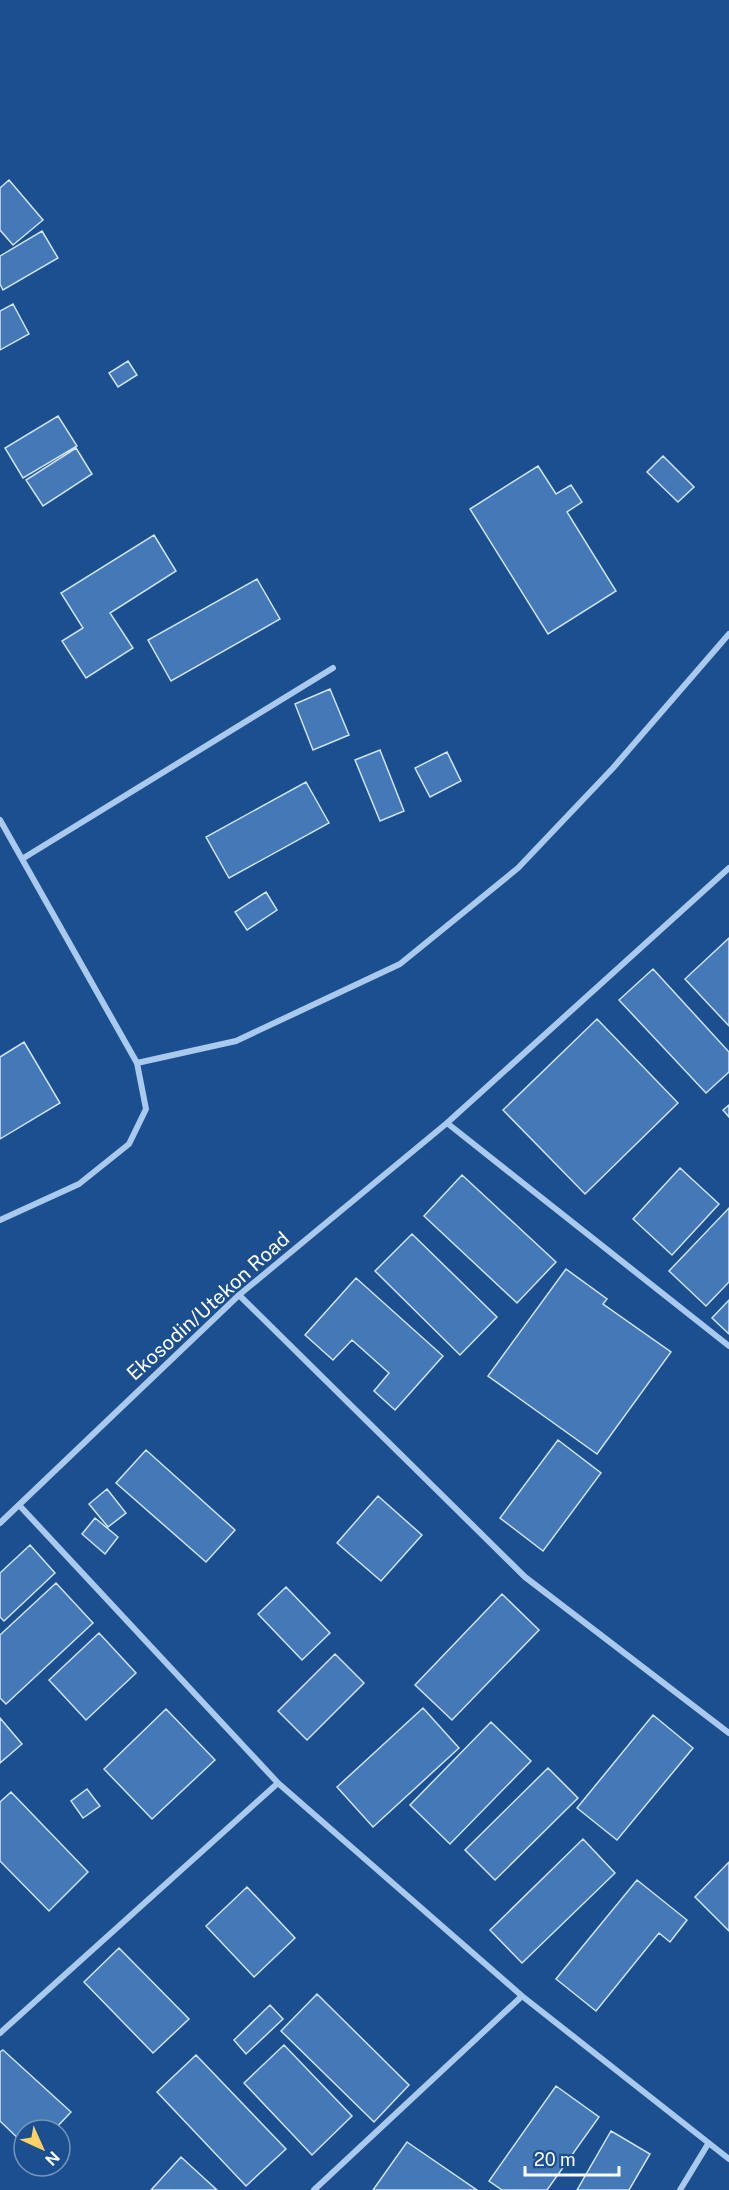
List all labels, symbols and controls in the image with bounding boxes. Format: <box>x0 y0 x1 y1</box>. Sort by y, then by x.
street label: Ekosodin/Utekon Road <box>122 1227 294 1385</box>
north arrow <box>12 2118 72 2178</box>
scale bar <box>525 2139 620 2177</box>
text: N <box>41 2147 63 2169</box>
text: 20 m <box>534 2149 576 2170</box>

